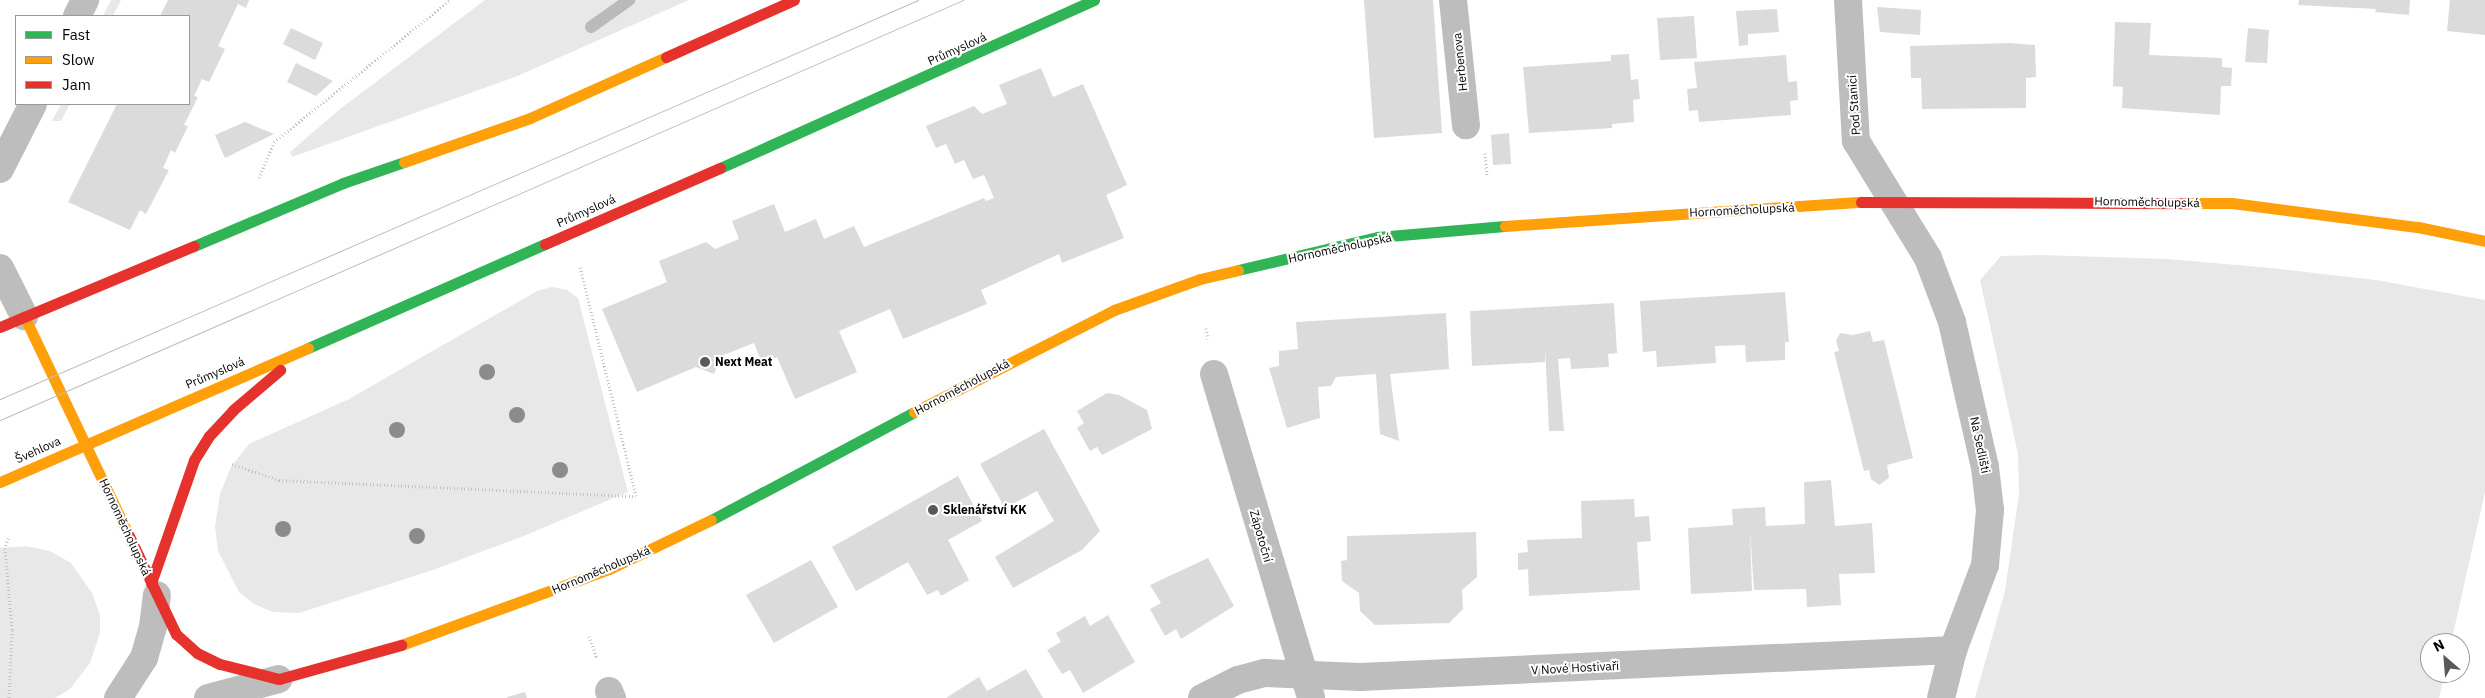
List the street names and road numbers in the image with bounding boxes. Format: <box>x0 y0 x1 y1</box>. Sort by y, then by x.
street label: Průmyslová <box>925 30 989 68</box>
street label: Herbenova <box>1450 32 1470 92</box>
street label: Pod Stanicí <box>1845 75 1863 135</box>
street label: Průmyslová <box>554 192 618 230</box>
street label: Hornoměcholupská <box>2094 194 2200 210</box>
street label: Hornoměcholupská <box>1689 200 1795 220</box>
street label: Hornoměcholupská <box>1287 230 1393 266</box>
street label: Průmyslová <box>183 354 247 392</box>
street label: Hornoměcholupská <box>912 356 1012 418</box>
street label: Na Sedlišti <box>1967 415 1993 475</box>
street label: Švehlova <box>13 434 63 466</box>
street label: Hornoměcholupská <box>96 476 154 578</box>
street label: Zápotoční <box>1247 508 1275 564</box>
street label: Hornoměcholupská <box>550 543 652 597</box>
street label: V Nové Hostivaři <box>1531 659 1619 677</box>

